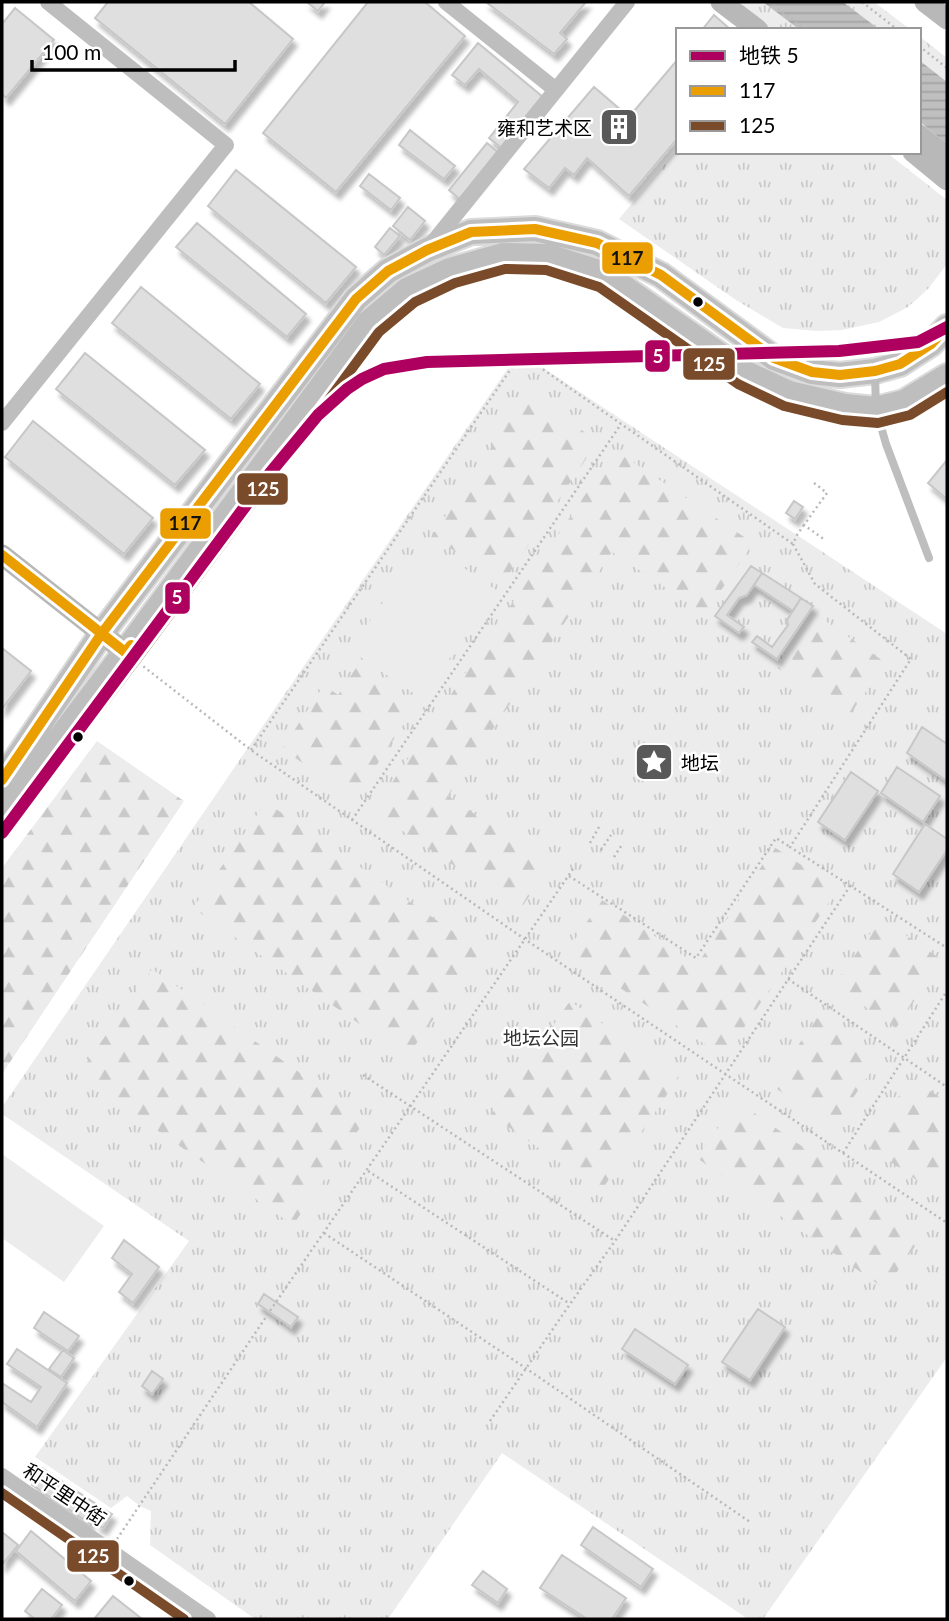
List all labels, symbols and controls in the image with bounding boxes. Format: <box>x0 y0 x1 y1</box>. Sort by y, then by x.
scale bar <box>32 28 234 72</box>
legend <box>676 28 921 154</box>
text: 100 m <box>42 39 101 64</box>
text: 地铁 5 <box>739 42 799 67</box>
text: 117 <box>739 77 776 102</box>
building icon: 雍和艺术区 <box>598 106 640 148</box>
text: 125 <box>739 112 776 137</box>
place label: 雍和艺术区 <box>497 116 592 139</box>
line badge: 117 <box>601 241 654 275</box>
text: 117 <box>610 246 644 269</box>
unlabelled marker <box>691 295 705 309</box>
line badge: 5 <box>644 339 671 373</box>
text: 5 <box>652 344 664 367</box>
line badge: 125 <box>682 347 736 381</box>
text: 125 <box>692 352 726 375</box>
line badge: 125 <box>236 472 289 506</box>
text: 125 <box>246 477 280 500</box>
line badge: 117 <box>159 507 212 540</box>
text: 117 <box>168 511 202 534</box>
line badge: 5 <box>164 581 191 615</box>
text: 5 <box>171 585 183 608</box>
unlabelled marker <box>71 730 85 744</box>
place icon: 地坛 <box>633 741 675 783</box>
place label: 地坛 <box>681 751 719 774</box>
park label: 地坛公园 <box>503 1026 579 1049</box>
street label: 和平里中街 <box>19 1458 111 1530</box>
line badge: 125 <box>66 1539 120 1573</box>
text: 125 <box>76 1544 110 1567</box>
unlabelled marker <box>122 1574 136 1588</box>

